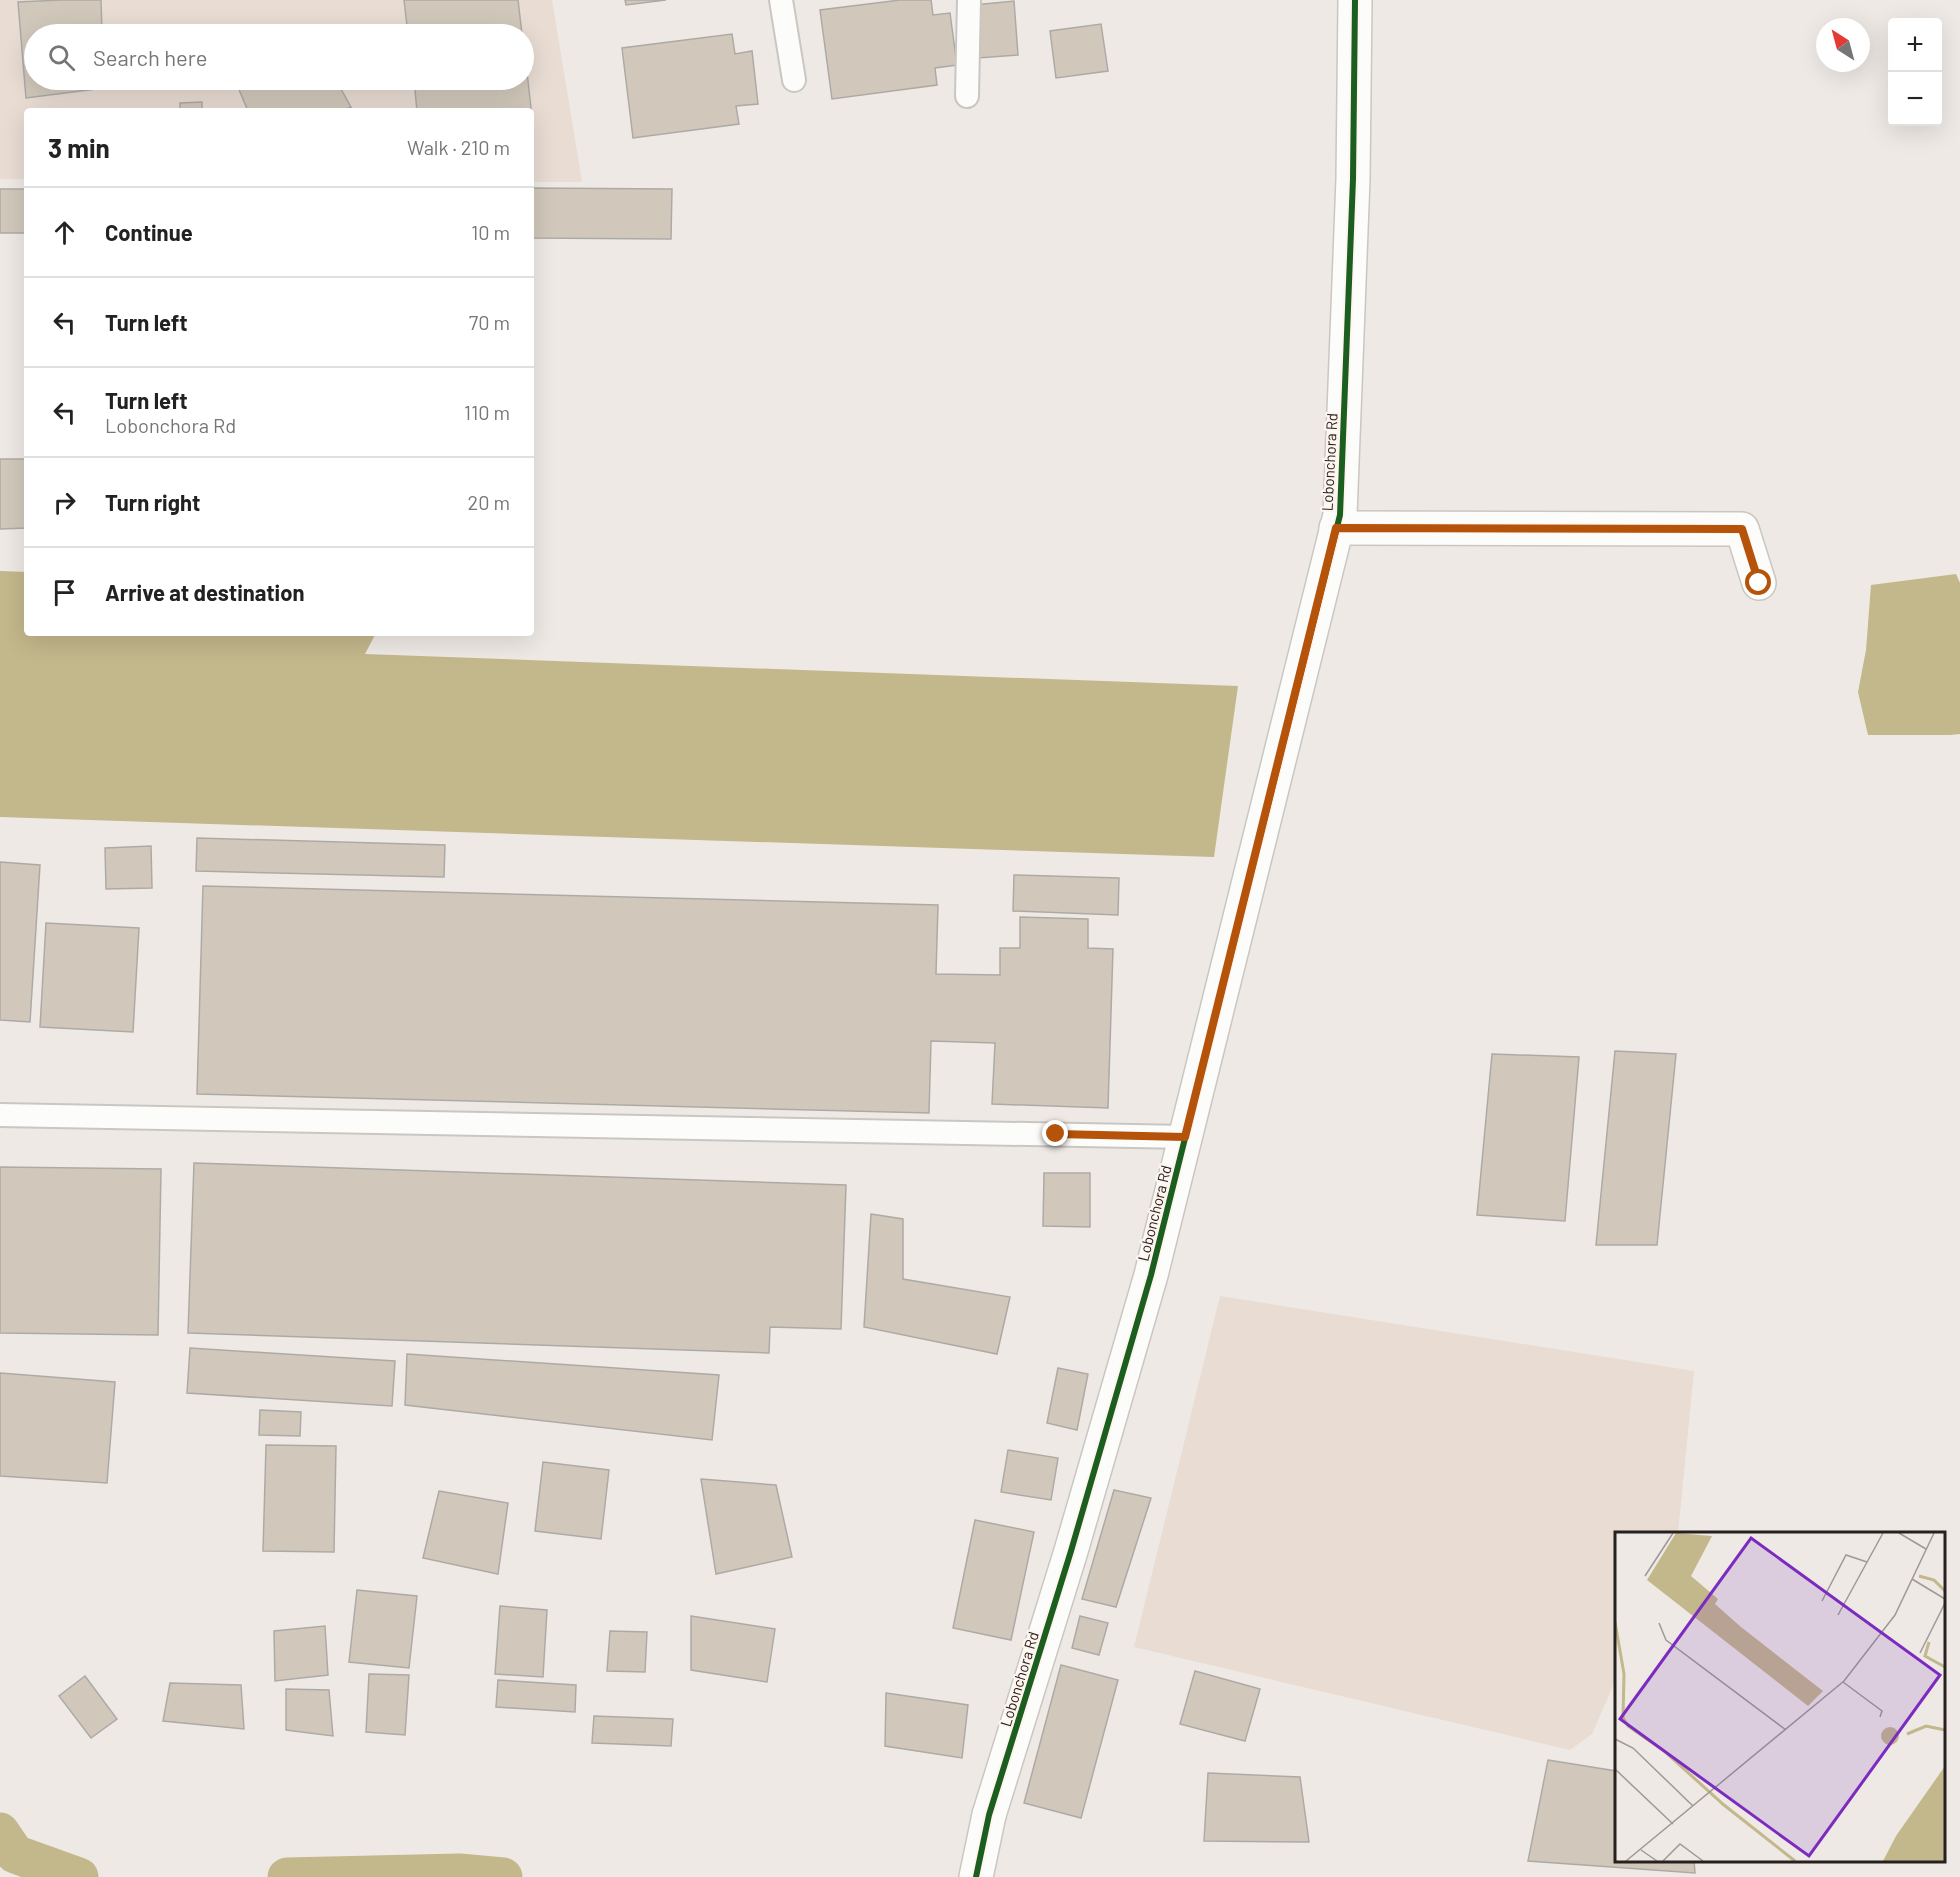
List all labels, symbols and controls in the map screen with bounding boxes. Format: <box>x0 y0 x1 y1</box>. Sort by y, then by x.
north arrow <box>1816 18 1870 72</box>
map controls <box>1888 18 1942 126</box>
button: + <box>1888 18 1942 72</box>
search box <box>24 24 534 90</box>
icon: search <box>45 41 78 74</box>
text: Search here <box>93 44 207 70</box>
button: − <box>1888 72 1942 126</box>
text: 3 min <box>48 132 110 163</box>
text: Walk · 210 m <box>407 135 510 159</box>
icon: ahead <box>48 216 81 249</box>
text: Continue <box>105 219 193 245</box>
text: 10 m <box>471 220 510 244</box>
icon: left <box>48 306 81 339</box>
text: Turn left <box>105 309 188 335</box>
text: 70 m <box>469 310 510 334</box>
text: Turn left <box>105 387 188 413</box>
icon: left <box>48 396 81 429</box>
text: 110 m <box>464 400 510 424</box>
street label: Lobonchora Rd <box>1317 412 1341 512</box>
text: Lobonchora Rd <box>105 413 236 437</box>
icon: right <box>48 486 81 519</box>
text: Turn right <box>105 489 200 515</box>
text: 20 m <box>467 490 510 514</box>
route start <box>1745 569 1771 595</box>
icon: arrive <box>48 576 81 609</box>
text: Arrive at destination <box>105 579 304 605</box>
route end <box>1042 1120 1068 1146</box>
street label: Lobonchora Rd <box>1133 1163 1175 1263</box>
inset map <box>1615 1532 1945 1862</box>
street label: Lobonchora Rd <box>996 1629 1042 1729</box>

